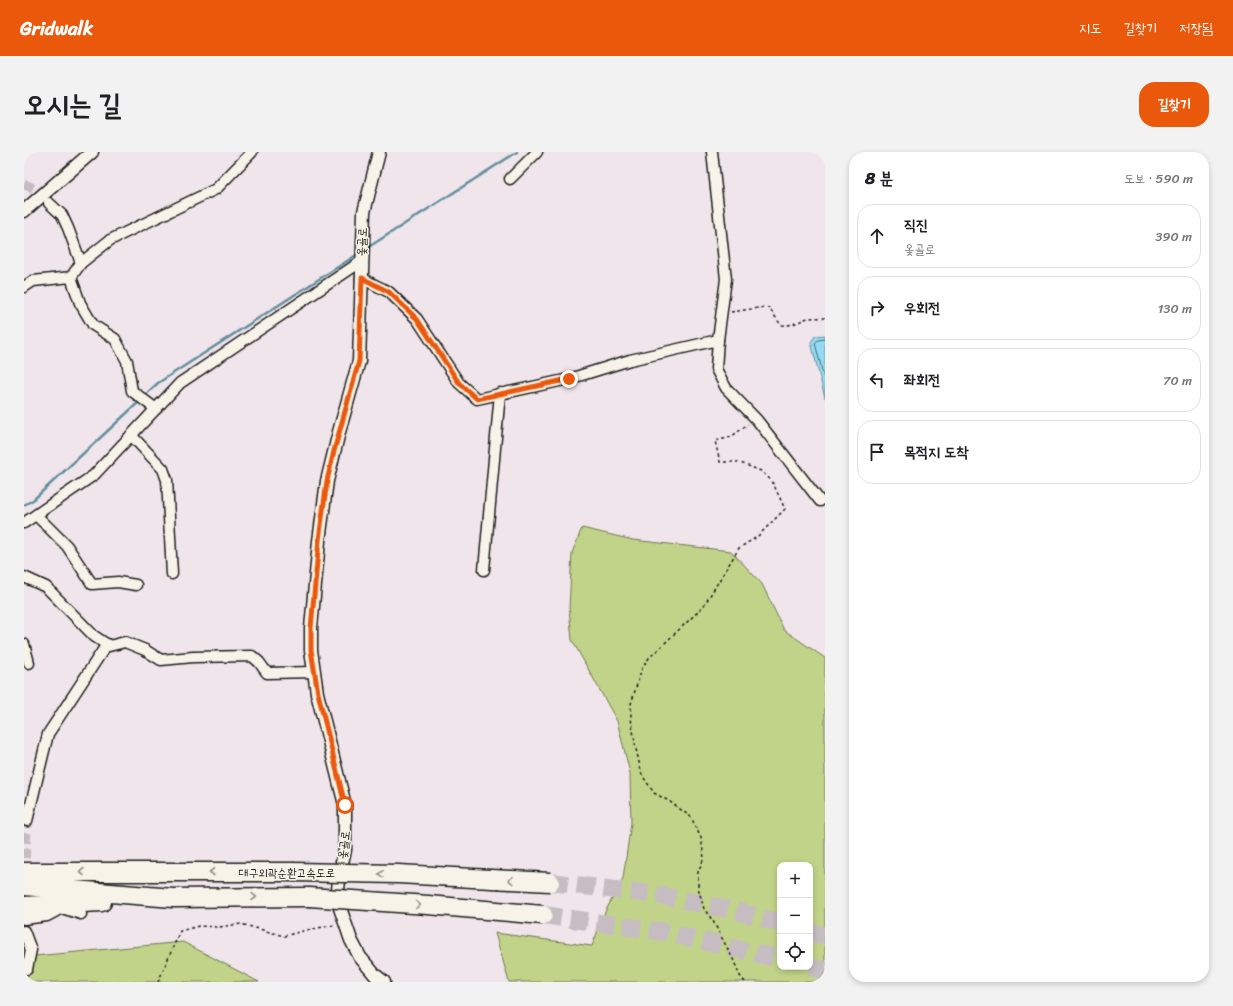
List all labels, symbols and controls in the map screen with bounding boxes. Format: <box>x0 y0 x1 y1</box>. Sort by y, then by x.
text: Gridwalk <box>20 12 93 45</box>
text: 지도 <box>1079 16 1101 41</box>
text: 길찾기 <box>1123 16 1157 41</box>
text: 저장됨 <box>1179 16 1213 41</box>
text: 오시는 길 <box>24 80 121 129</box>
button: 길찾기 <box>1139 82 1209 127</box>
text: 8 분 <box>865 163 893 193</box>
text: 도보 · 590 m <box>1124 167 1193 190</box>
text: 직진 <box>904 212 928 238</box>
icon: ahead <box>866 225 888 247</box>
text: 390 m <box>1155 225 1192 248</box>
street label: 옻골로 <box>351 227 373 257</box>
text: 옻골로 <box>904 238 935 261</box>
text: 우회전 <box>904 295 940 321</box>
icon: right <box>866 297 888 319</box>
text: 130 m <box>1158 297 1192 320</box>
text: 좌회전 <box>904 367 940 393</box>
icon: left <box>866 369 888 391</box>
text: 70 m <box>1163 369 1192 392</box>
route end <box>560 370 578 388</box>
text: 목적지 도착 <box>904 439 968 465</box>
icon: arrive <box>866 441 888 463</box>
route start <box>336 796 354 814</box>
street label: 옻골로 <box>331 829 357 861</box>
street label: 대구외곽순환고속도로 <box>239 862 335 884</box>
map controls <box>777 862 813 970</box>
button: + <box>777 862 813 898</box>
one-way arrow <box>79 868 85 876</box>
one-way arrow <box>209 868 215 876</box>
one-way arrow <box>378 870 384 878</box>
one-way arrow <box>508 876 514 884</box>
one-way arrow <box>251 893 257 901</box>
button: − <box>777 898 813 934</box>
one-way arrow <box>415 900 421 909</box>
button: locate <box>777 934 813 970</box>

